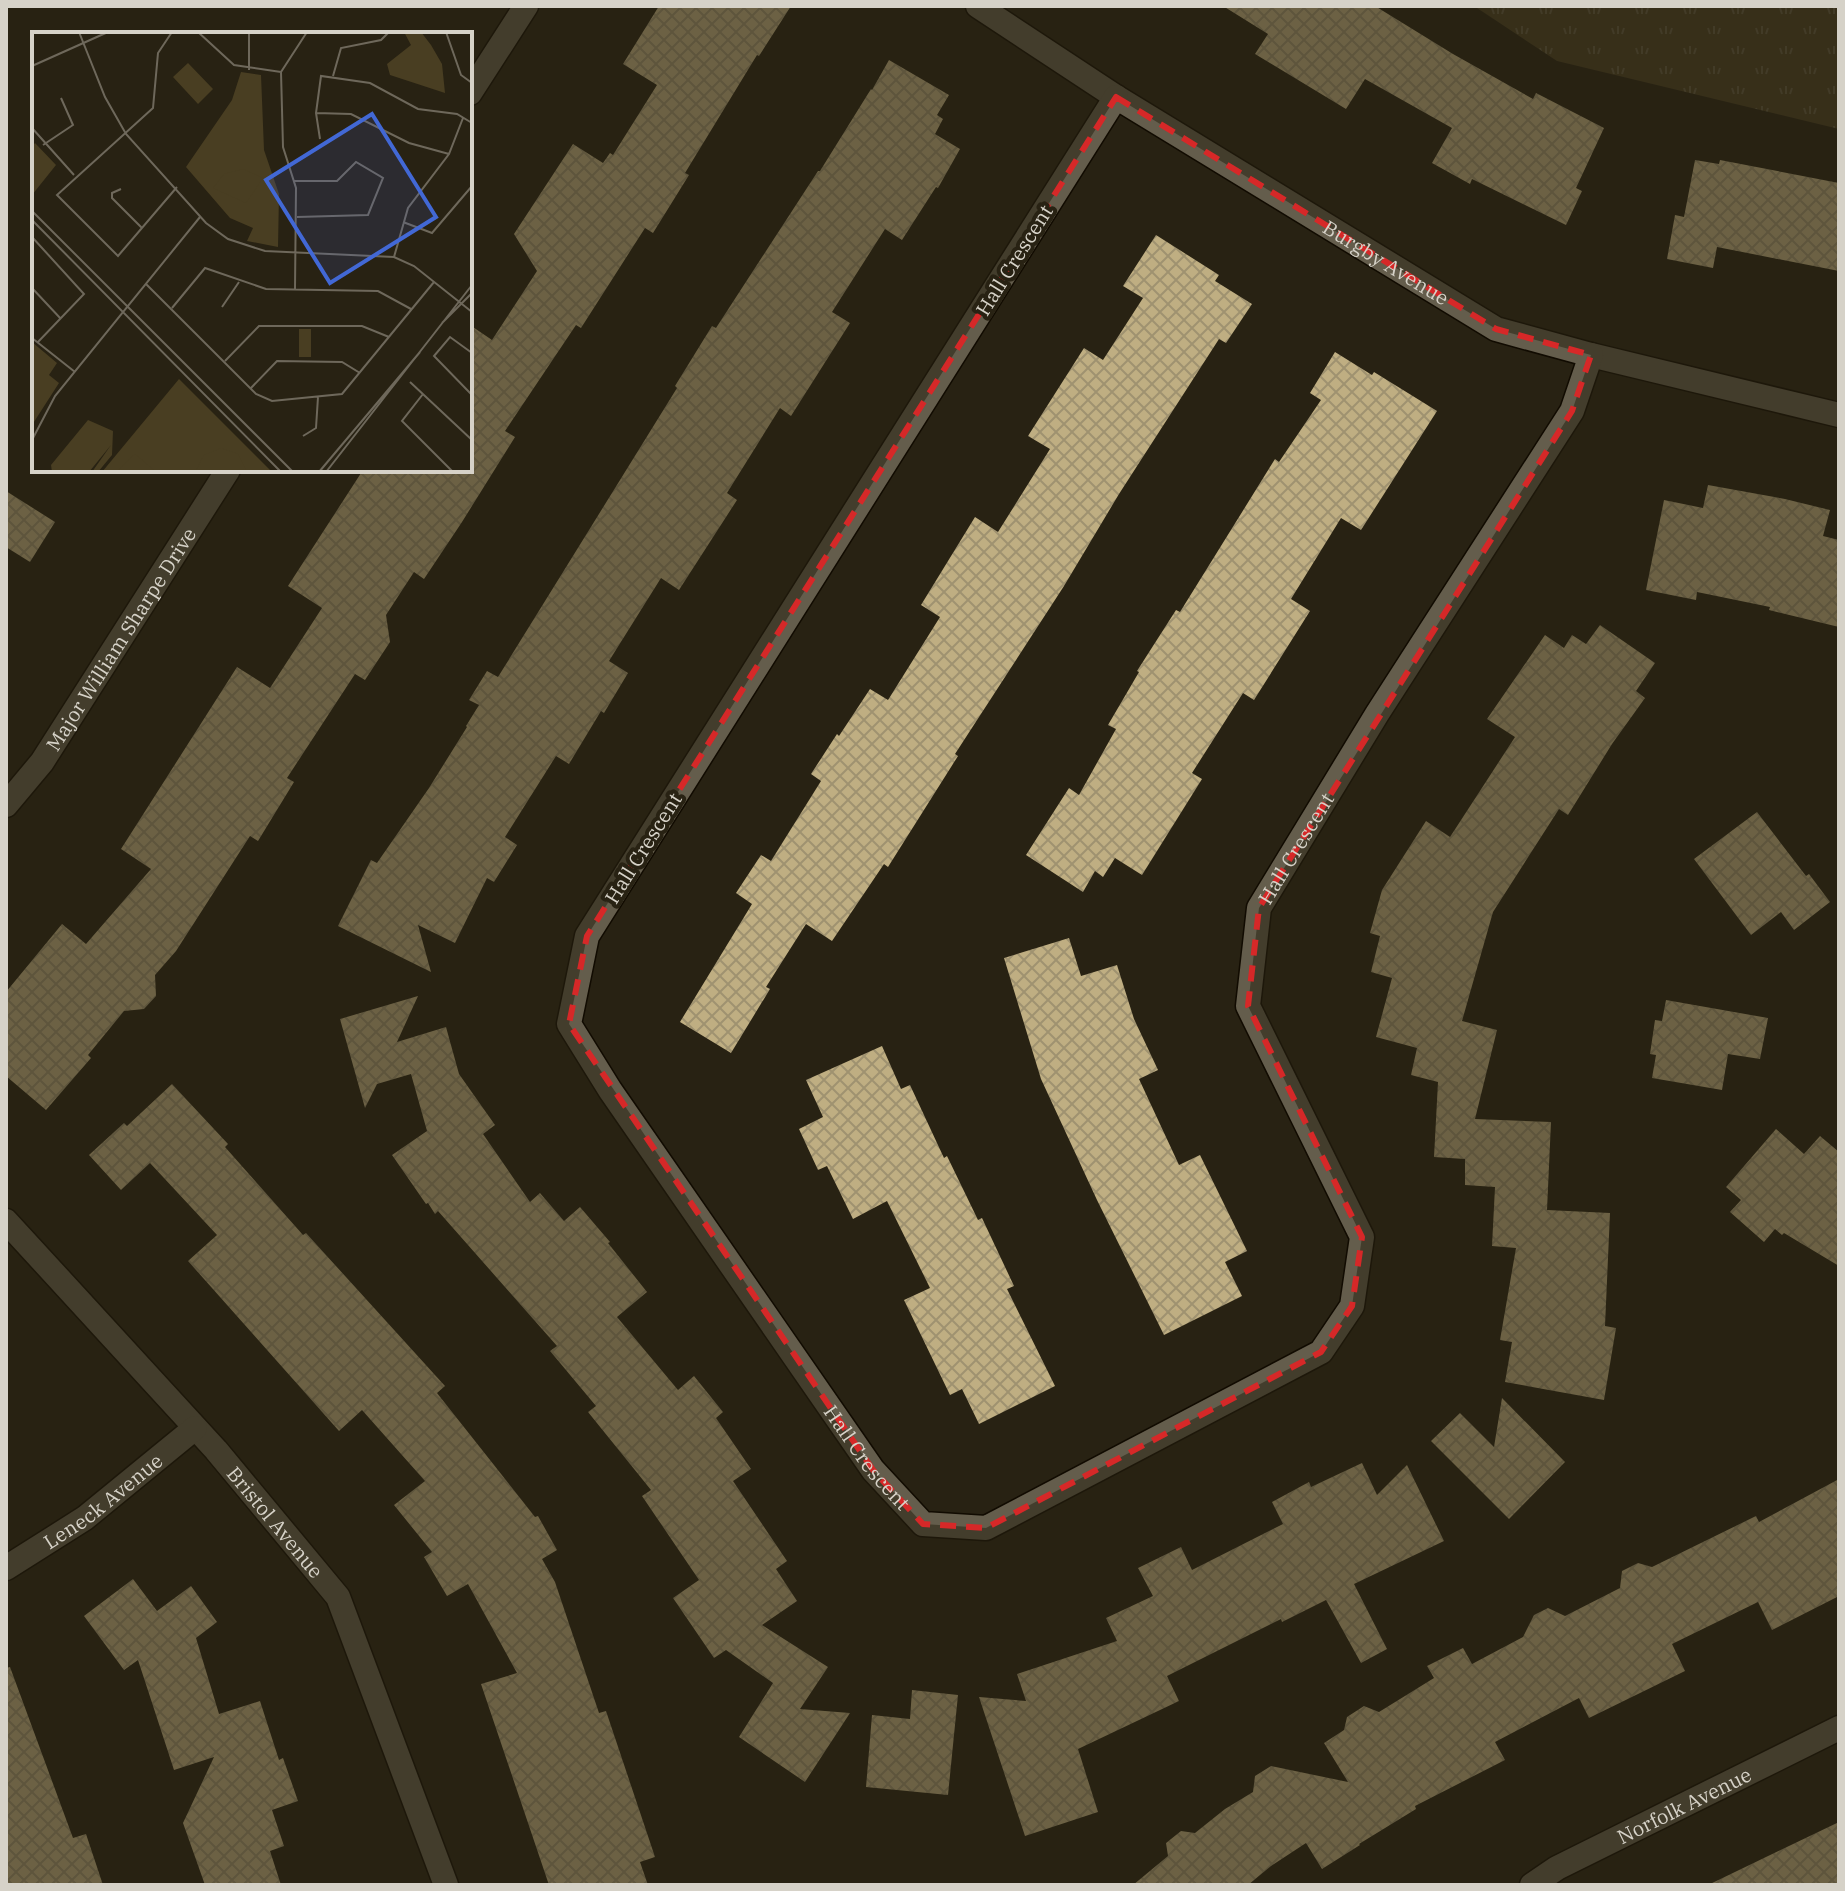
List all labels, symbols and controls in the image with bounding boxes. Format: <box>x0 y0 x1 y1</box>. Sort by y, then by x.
inset map <box>32 32 472 472</box>
street label: Hall Crescent <box>969 199 1059 321</box>
street label: Burgby Avenue <box>1318 213 1454 311</box>
street label: Major William Sharpe Drive <box>39 522 202 756</box>
street label: Hall Crescent <box>598 787 688 909</box>
street label: Hall Crescent <box>1251 787 1340 909</box>
street label: Hall Crescent <box>818 1399 917 1516</box>
street label: Leneck Avenue <box>38 1447 168 1555</box>
street label: Bristol Avenue <box>221 1460 330 1583</box>
street label: Norfolk Avenue <box>1612 1760 1756 1850</box>

